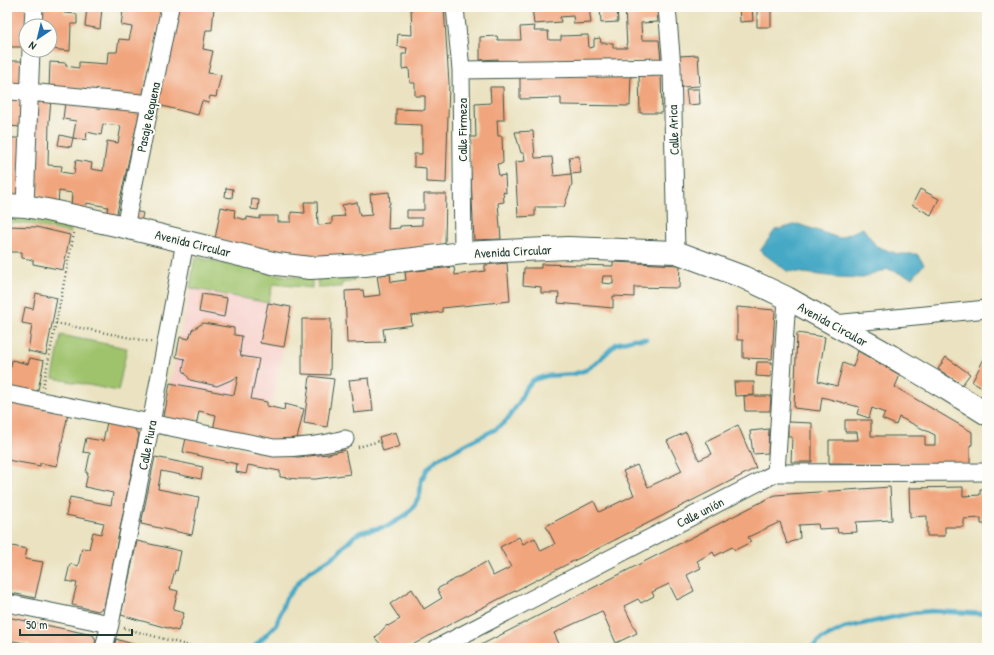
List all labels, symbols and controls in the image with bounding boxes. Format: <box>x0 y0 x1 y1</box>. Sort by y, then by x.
north arrow <box>18 18 58 58</box>
text: N <box>26 39 39 54</box>
street label: Pasaje Requena <box>132 80 164 154</box>
street label: Calle Firmeza <box>453 98 471 162</box>
street label: Calle Arica <box>663 105 683 155</box>
street label: Avenida Circular <box>153 225 233 261</box>
street label: Avenida Circular <box>474 240 552 262</box>
street label: Avenida Circular <box>795 297 871 351</box>
street label: Calle Piura <box>133 419 161 471</box>
street label: Calle unión <box>673 492 727 532</box>
scale bar <box>20 611 132 637</box>
text: 50 m <box>26 616 47 633</box>

